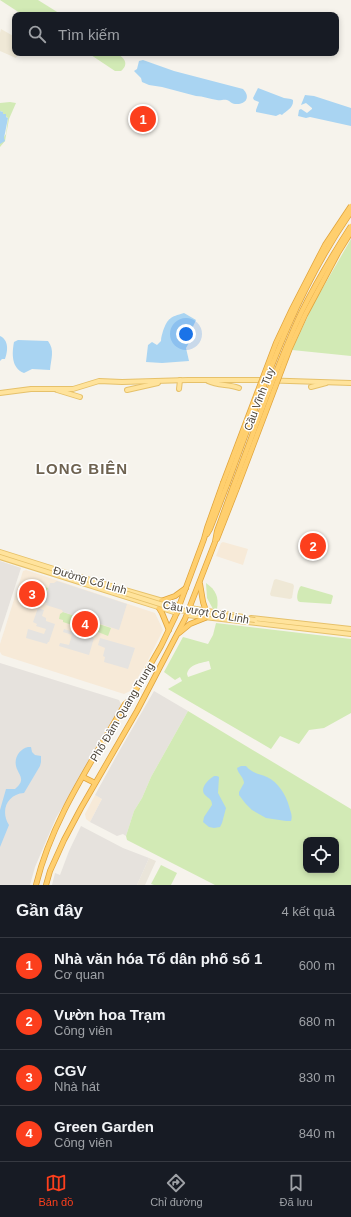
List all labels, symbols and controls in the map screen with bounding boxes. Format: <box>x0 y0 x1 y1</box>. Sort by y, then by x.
search box <box>12 12 339 56</box>
icon: search <box>26 23 48 45</box>
text: Tìm kiếm <box>58 26 120 43</box>
pin: 1 <box>130 104 156 134</box>
your location <box>176 324 196 344</box>
street label: Cầu Vĩnh Tuy <box>241 365 277 432</box>
district label: LONG BIÊN <box>36 460 128 477</box>
pin: 2 <box>300 531 326 561</box>
street label: Đường Cổ Linh <box>52 564 128 596</box>
pin: 3 <box>19 579 45 609</box>
street label: Cầu vượt Cổ Linh <box>162 599 250 625</box>
pin: 4 <box>72 609 98 639</box>
street label: Phố Đàm Quang Trung <box>88 660 156 764</box>
map controls <box>303 837 339 873</box>
button: locate <box>303 837 339 873</box>
text: Gần đây <box>16 901 83 920</box>
text: 4 kết quả <box>282 904 335 919</box>
text: Nhà văn hóa Tổ dân phố số 1 <box>54 950 262 967</box>
text: 1 <box>25 958 33 973</box>
text: 600 m <box>299 958 335 973</box>
text: Cơ quan <box>54 967 104 982</box>
text: Vườn hoa Trạm <box>54 1006 166 1023</box>
text: 2 <box>25 1014 33 1029</box>
text: 680 m <box>299 1014 335 1029</box>
text: Công viên <box>54 1023 113 1038</box>
text: CGV <box>54 1062 87 1079</box>
text: 3 <box>25 1070 33 1085</box>
text: 830 m <box>299 1070 335 1085</box>
text: Nhà hát <box>54 1079 100 1094</box>
text: Green Garden <box>54 1118 154 1135</box>
text: 4 <box>25 1126 33 1141</box>
text: 840 m <box>299 1126 335 1141</box>
text: Công viên <box>54 1135 113 1150</box>
tab: Bản đồ <box>38 1172 73 1208</box>
tab: Chỉ đường <box>150 1172 203 1208</box>
tab: Đã lưu <box>280 1172 313 1208</box>

